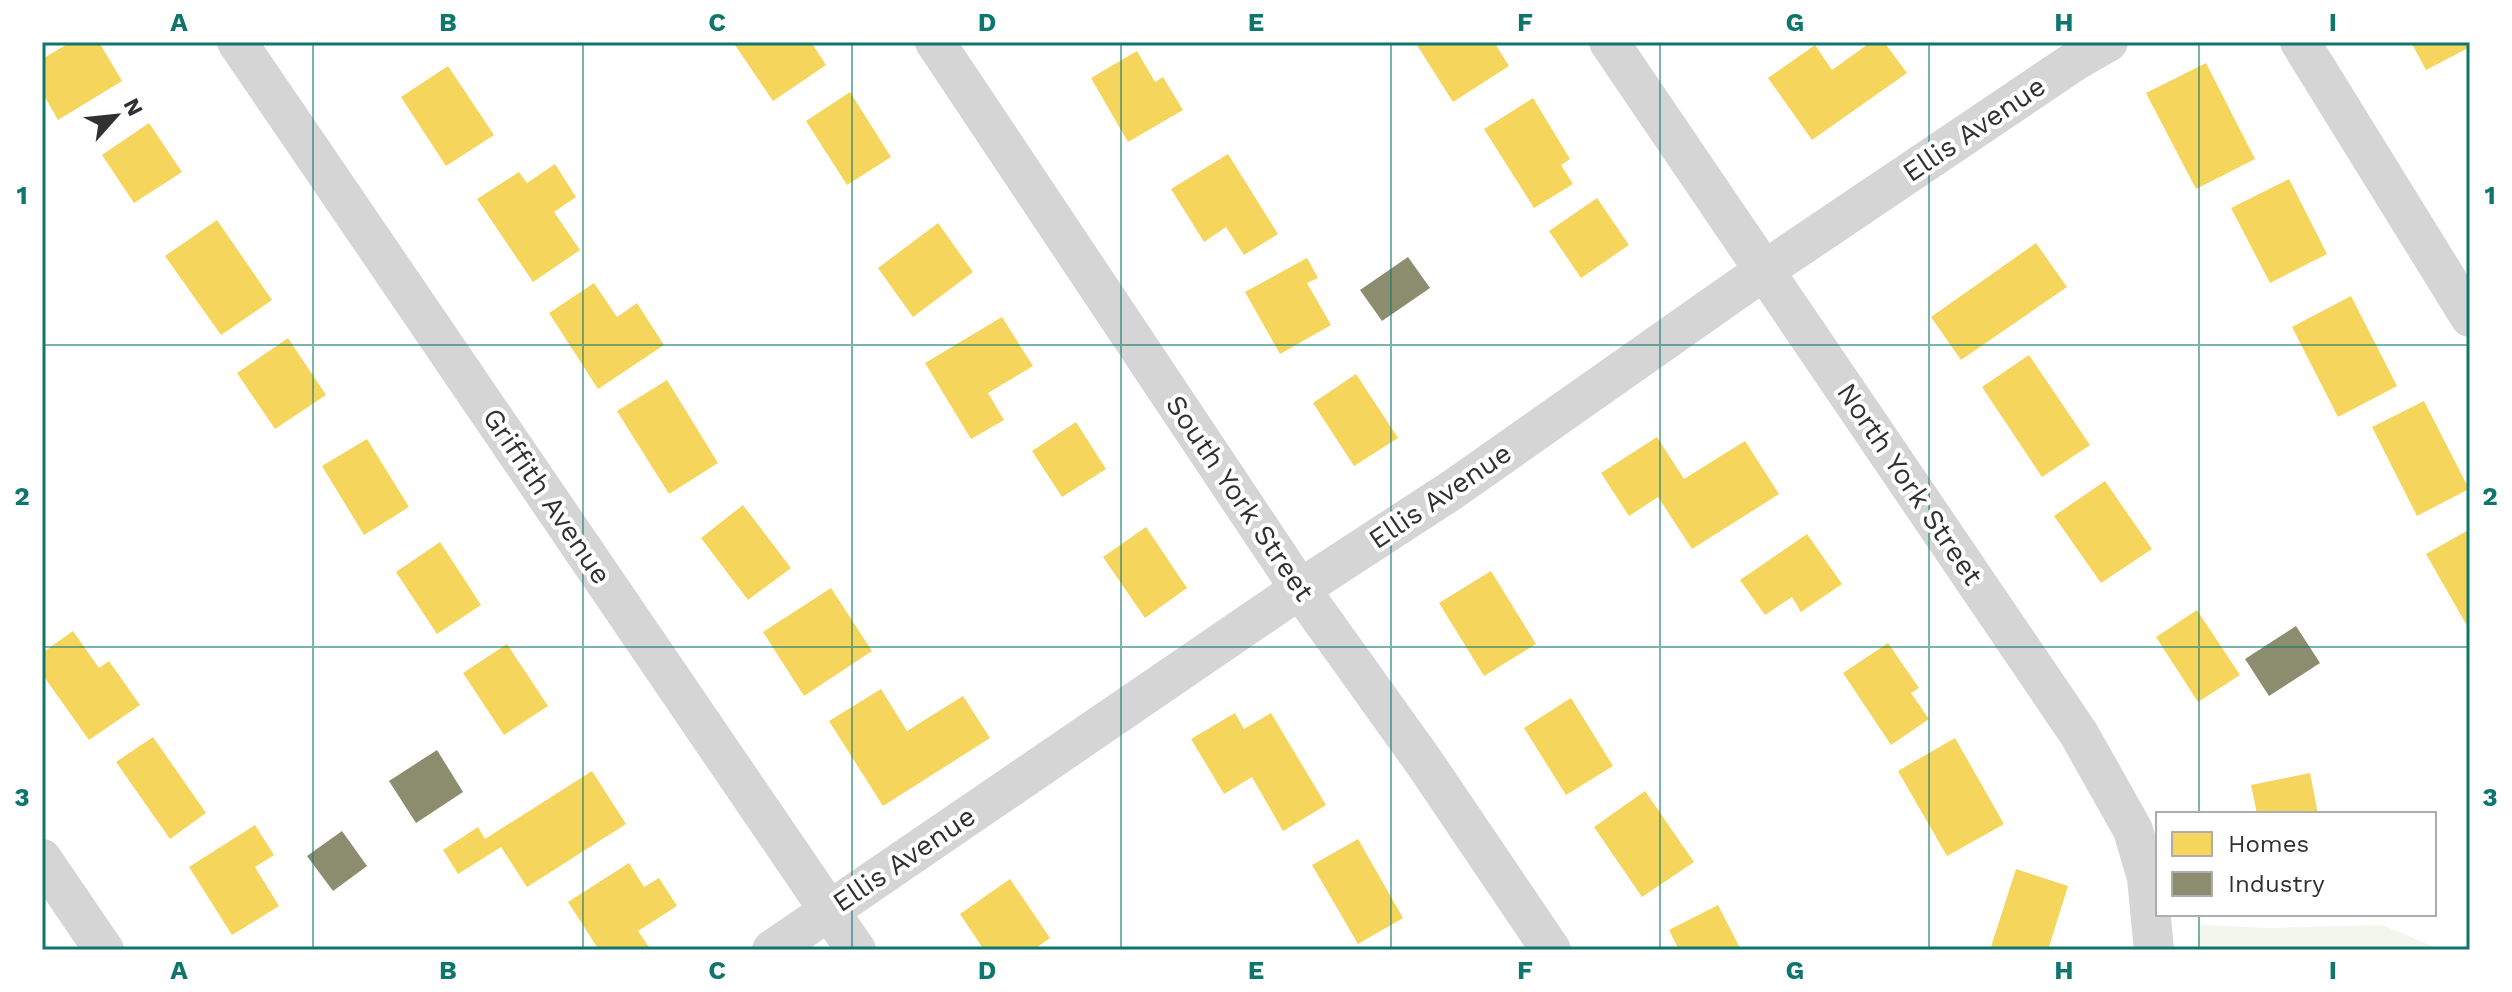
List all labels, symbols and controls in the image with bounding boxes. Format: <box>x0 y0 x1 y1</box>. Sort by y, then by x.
text: A <box>170 7 188 37</box>
text: B <box>439 7 457 37</box>
text: C <box>708 7 726 37</box>
text: D <box>978 7 996 37</box>
text: E <box>1248 7 1264 37</box>
text: F <box>1517 7 1533 37</box>
text: G <box>1786 7 1804 37</box>
text: H <box>2054 7 2074 37</box>
text: I <box>2329 7 2337 37</box>
street label: Ellis Avenue <box>1897 69 2051 189</box>
north arrow <box>76 76 156 156</box>
text: N <box>119 94 148 120</box>
text: 1 <box>16 180 28 210</box>
text: 1 <box>2484 180 2496 210</box>
street label: North York Street <box>1830 377 1990 591</box>
street label: South York Street <box>1159 389 1321 607</box>
street label: Griffith Avenue <box>476 402 618 590</box>
street label: Ellis Avenue <box>1363 436 1517 556</box>
text: 2 <box>14 481 30 511</box>
text: 2 <box>2482 481 2498 511</box>
text: 3 <box>14 782 30 812</box>
text: 3 <box>2482 782 2498 812</box>
street label: Ellis Avenue <box>827 799 981 919</box>
legend <box>2156 812 2436 916</box>
text: Homes <box>2228 830 2309 858</box>
text: Industry <box>2228 870 2325 898</box>
text: A <box>170 955 188 985</box>
text: B <box>439 955 457 985</box>
text: C <box>708 955 726 985</box>
text: D <box>978 955 996 985</box>
text: E <box>1248 955 1264 985</box>
text: F <box>1517 955 1533 985</box>
text: G <box>1786 955 1804 985</box>
text: H <box>2054 955 2074 985</box>
text: I <box>2329 955 2337 985</box>

